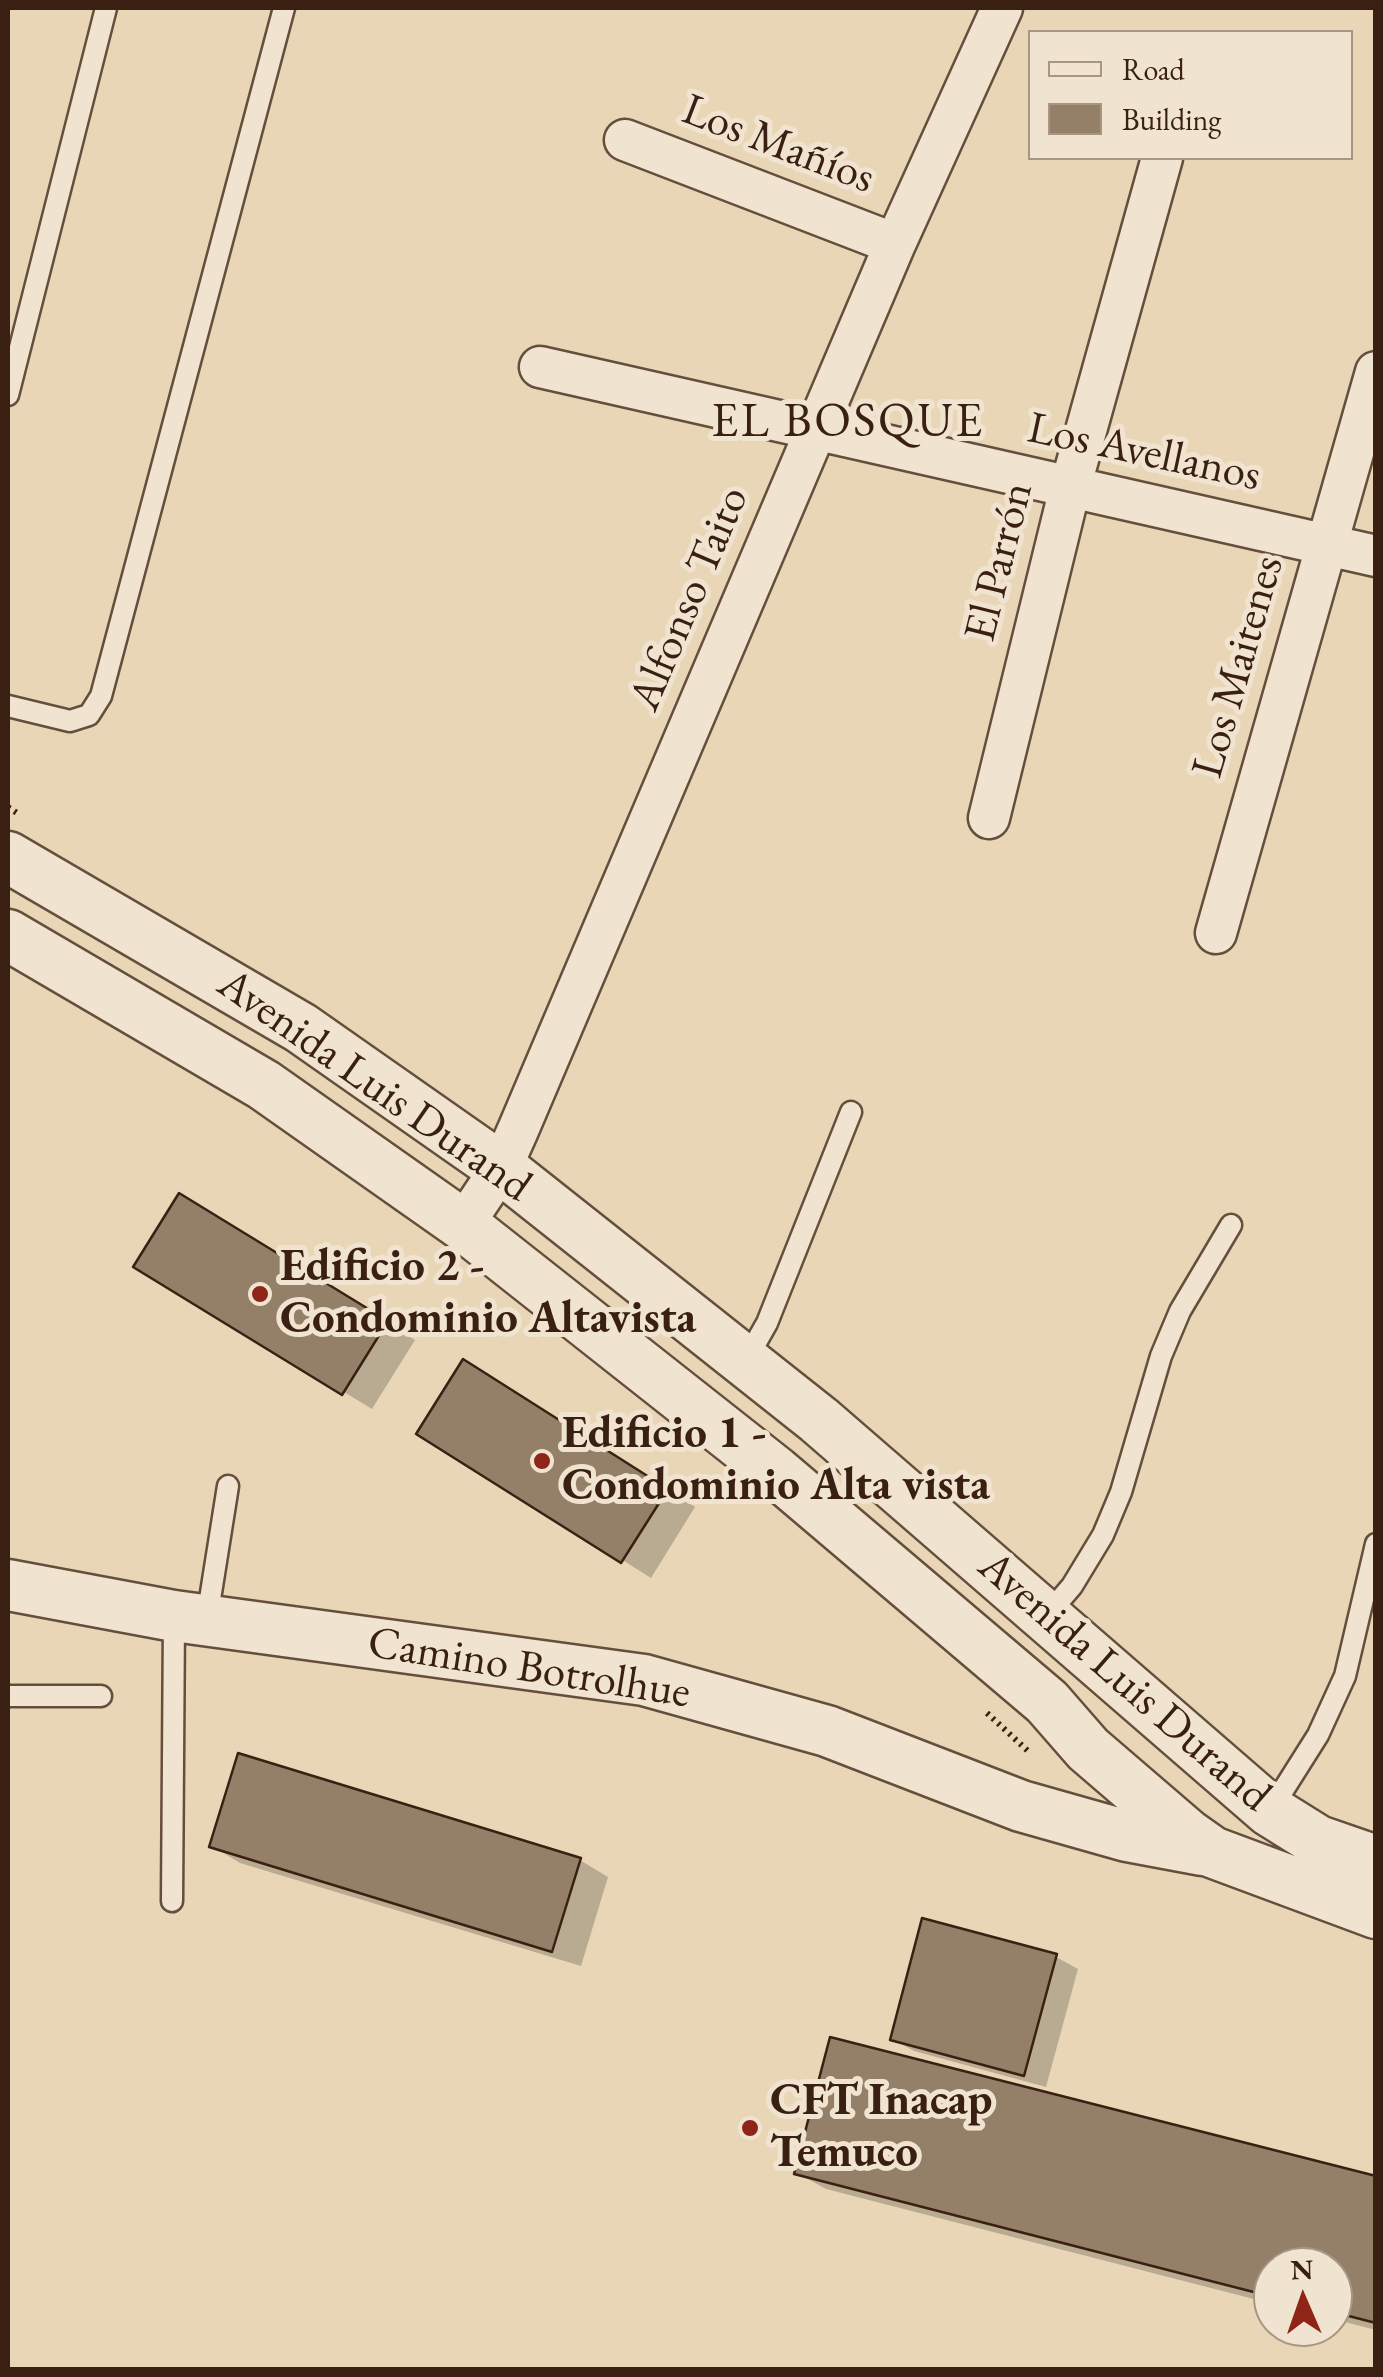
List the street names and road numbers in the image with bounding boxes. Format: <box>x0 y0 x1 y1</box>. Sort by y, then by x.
street label: Los Mañíos <box>674 84 882 206</box>
street label: Los Avellanos <box>1023 402 1265 504</box>
street label: El Parrón <box>954 477 1046 647</box>
street label: Alfonso Taito <box>619 479 761 719</box>
street label: Los Maitenes <box>1182 550 1296 784</box>
street label: Avenida Luis Durand <box>207 958 541 1214</box>
street label: Avenida Luis Durand <box>967 1540 1281 1824</box>
street label: Camino Botrolhue <box>364 1617 694 1721</box>

